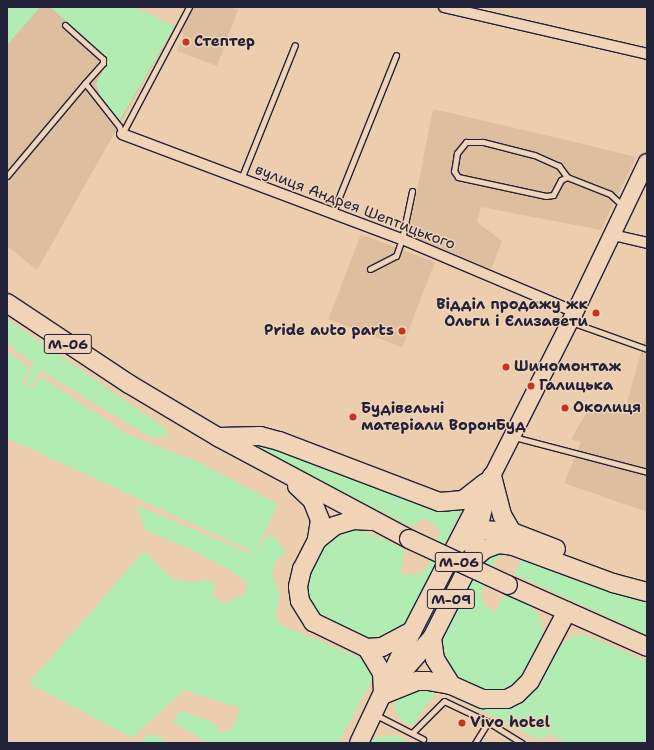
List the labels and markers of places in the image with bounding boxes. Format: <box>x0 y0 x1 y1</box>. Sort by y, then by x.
place label: Стептер <box>194 33 255 51</box>
marker: Стептер <box>181 37 191 47</box>
place label: Відділ продажу жк Ольги і Єлизавети <box>436 295 588 330</box>
marker: Відділ продажу жк Ольги і Єлизавети <box>591 308 601 318</box>
place label: Pride auto parts <box>264 322 394 340</box>
marker: Pride auto parts <box>397 326 407 336</box>
place label: Шиномонтаж <box>514 358 621 376</box>
marker: Шиномонтаж <box>501 362 511 372</box>
place label: Галицька <box>539 377 613 395</box>
marker: Галицька <box>526 381 536 391</box>
place label: Будівельні матеріали ВоронБуд <box>361 399 526 434</box>
place label: Околиця <box>573 399 641 417</box>
marker: Околиця <box>560 403 570 413</box>
marker: Будівельні матеріали ВоронБуд <box>348 412 358 422</box>
place label: Vivo hotel <box>470 714 550 732</box>
marker: Vivo hotel <box>457 718 467 728</box>

